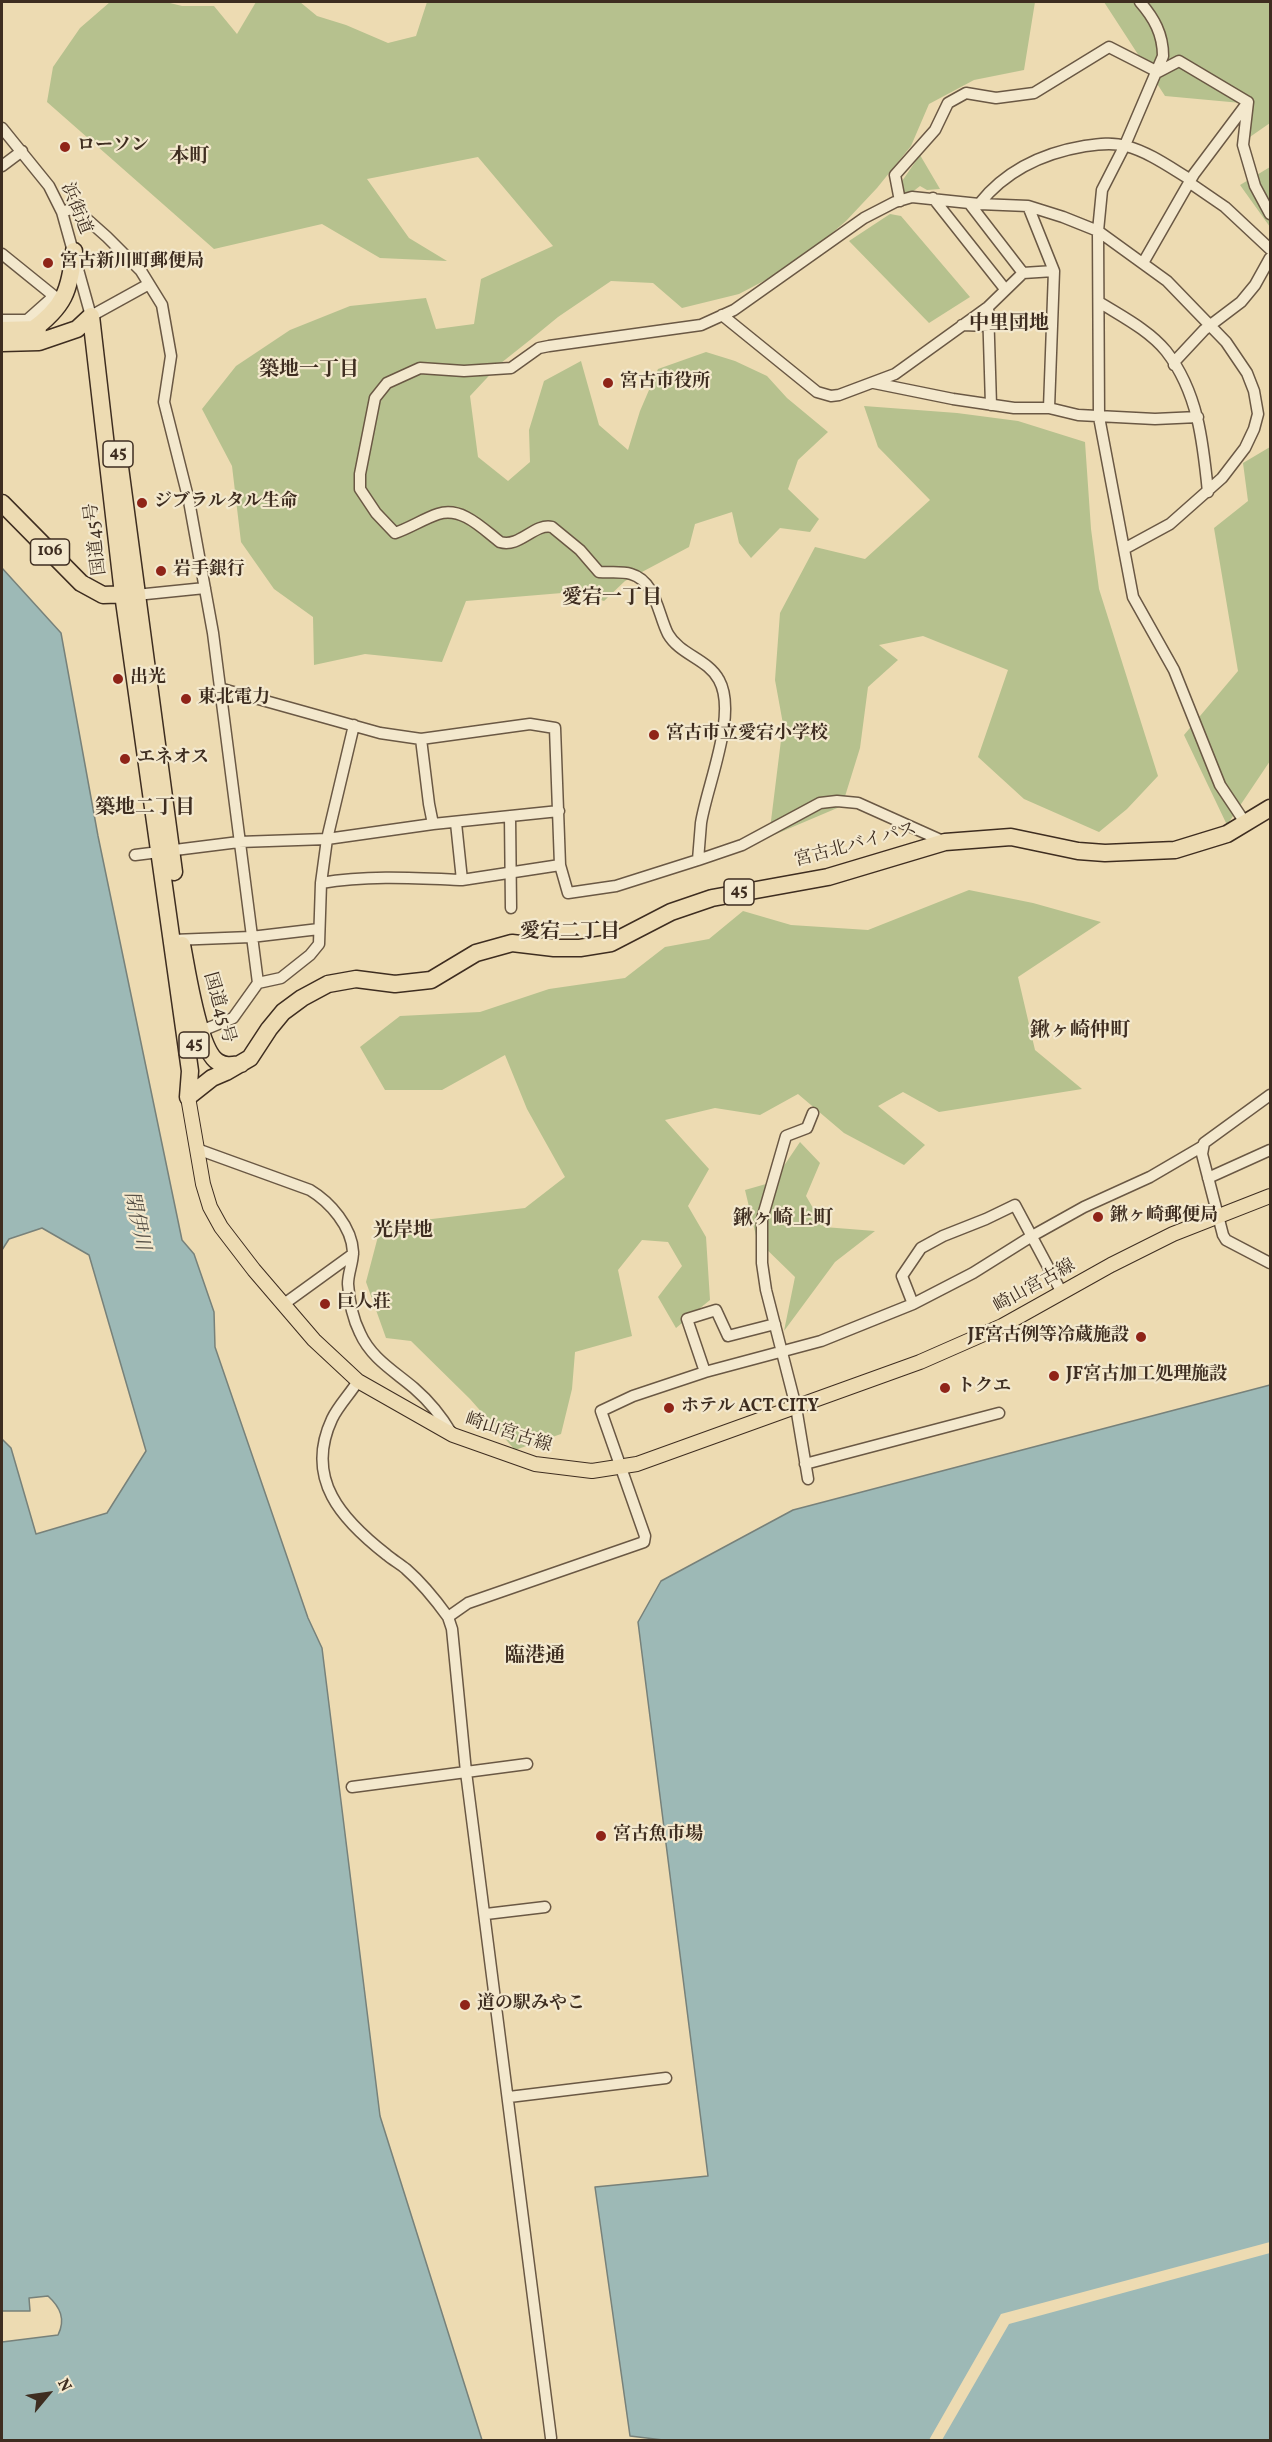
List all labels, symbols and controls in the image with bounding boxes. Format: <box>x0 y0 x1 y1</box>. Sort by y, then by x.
place label: ローソン <box>77 136 149 158</box>
marker: ローソン <box>58 140 72 154</box>
district label: 本町 <box>169 146 209 170</box>
street label: 浜街道 <box>55 180 95 238</box>
place label: 宮古新川町郵便局 <box>60 252 204 274</box>
marker: 宮古新川町郵便局 <box>41 256 55 270</box>
district label: 中里団地 <box>969 313 1049 337</box>
district label: 築地一丁目 <box>259 359 359 383</box>
place label: 宮古市役所 <box>620 372 710 394</box>
marker: 宮古市役所 <box>601 376 615 390</box>
road number: 45 <box>103 441 133 467</box>
place label: ジブラルタル生命 <box>154 492 298 514</box>
marker: ジブラルタル生命 <box>135 496 149 510</box>
street label: 国道45号 <box>82 502 112 576</box>
road number: 106 <box>31 539 70 565</box>
place label: 岩手銀行 <box>173 560 245 582</box>
marker: 岩手銀行 <box>154 564 168 578</box>
district label: 愛宕一丁目 <box>562 587 662 611</box>
place label: 出光 <box>130 668 166 690</box>
marker: 出光 <box>111 672 125 686</box>
place label: 東北電力 <box>198 688 270 710</box>
marker: 東北電力 <box>179 692 193 706</box>
place label: 宮古市立愛宕小学校 <box>666 724 828 746</box>
marker: 宮古市立愛宕小学校 <box>647 728 661 742</box>
place label: エネオス <box>137 748 209 770</box>
marker: エネオス <box>118 752 132 766</box>
district label: 築地二丁目 <box>95 797 195 821</box>
street label: 宮古北バイパス <box>792 819 920 873</box>
road number: 45 <box>724 879 754 905</box>
district label: 愛宕二丁目 <box>520 921 620 945</box>
street label: 国道45号 <box>198 970 238 1046</box>
district label: 鍬ヶ崎仲町 <box>1030 1020 1130 1044</box>
road number: 45 <box>179 1032 209 1058</box>
water label: 閉伊川 <box>117 1189 153 1253</box>
place label: 鍬ヶ崎郵便局 <box>1110 1206 1218 1228</box>
district label: 鍬ヶ崎上町 <box>733 1208 833 1232</box>
marker: 鍬ヶ崎郵便局 <box>1091 1210 1105 1224</box>
district label: 光岸地 <box>373 1220 433 1244</box>
street label: 崎山宮古線 <box>990 1256 1080 1318</box>
place label: 巨人荘 <box>337 1293 391 1315</box>
marker: 巨人荘 <box>318 1297 332 1311</box>
place label: JF宮古例等冷蔵施設 <box>968 1326 1129 1348</box>
marker: JF宮古例等冷蔵施設 <box>1134 1330 1148 1344</box>
place label: JF宮古加工処理施設 <box>1066 1365 1227 1387</box>
marker: JF宮古加工処理施設 <box>1047 1369 1061 1383</box>
place label: トクエ <box>957 1377 1011 1399</box>
marker: トクエ <box>938 1381 952 1395</box>
place label: ホテル ACT CITY <box>681 1397 819 1419</box>
marker: ホテル ACT CITY <box>662 1401 676 1415</box>
street label: 崎山宮古線 <box>462 1410 554 1458</box>
district label: 臨港通 <box>505 1645 565 1669</box>
place label: 宮古魚市場 <box>613 1825 703 1847</box>
marker: 宮古魚市場 <box>594 1829 608 1843</box>
place label: 道の駅みやこ <box>477 1994 585 2016</box>
marker: 道の駅みやこ <box>458 1998 472 2012</box>
north arrow <box>18 2364 78 2424</box>
text: N <box>51 2375 76 2396</box>

